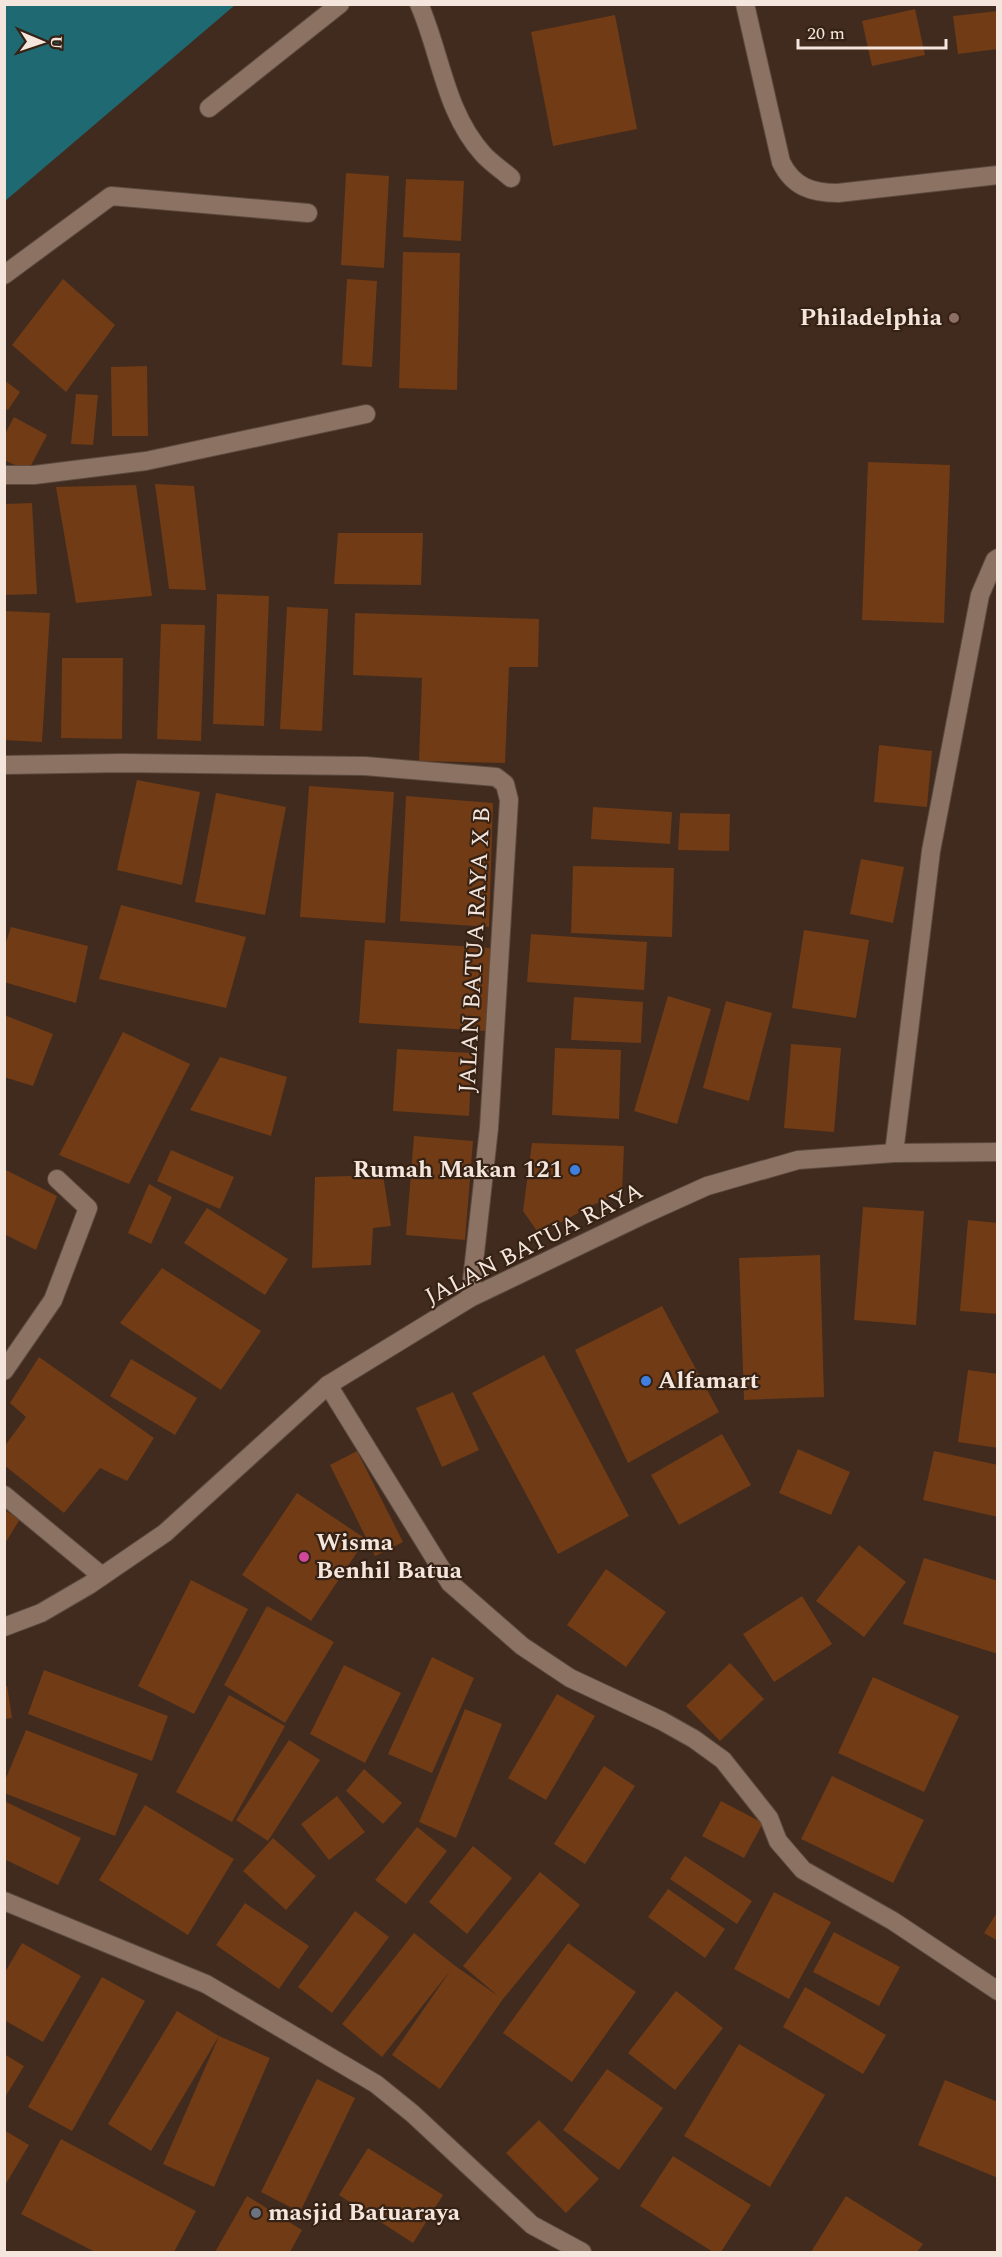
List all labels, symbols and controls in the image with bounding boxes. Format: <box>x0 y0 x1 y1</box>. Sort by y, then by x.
north arrow <box>12 12 72 72</box>
scale bar <box>798 12 946 50</box>
text: 20 m <box>807 20 845 47</box>
text: U <box>44 35 68 50</box>
place label: Philadelphia <box>800 300 943 336</box>
marker: Philadelphia <box>947 311 961 325</box>
street label: JALAN BATUA RAYA X B <box>450 806 500 1094</box>
place label: Rumah Makan 121 <box>353 1152 563 1188</box>
marker: Rumah Makan 121 <box>568 1163 582 1177</box>
street label: JALAN BATUA RAYA <box>419 1173 649 1315</box>
place label: Alfamart <box>658 1363 759 1399</box>
marker: Alfamart <box>639 1374 653 1388</box>
place label: Wisma Benhil Batua <box>316 1525 463 1589</box>
marker: Wisma Benhil Batua <box>297 1550 311 1564</box>
place label: masjid Batuaraya <box>268 2195 461 2231</box>
marker: masjid Batuaraya <box>249 2206 263 2220</box>

